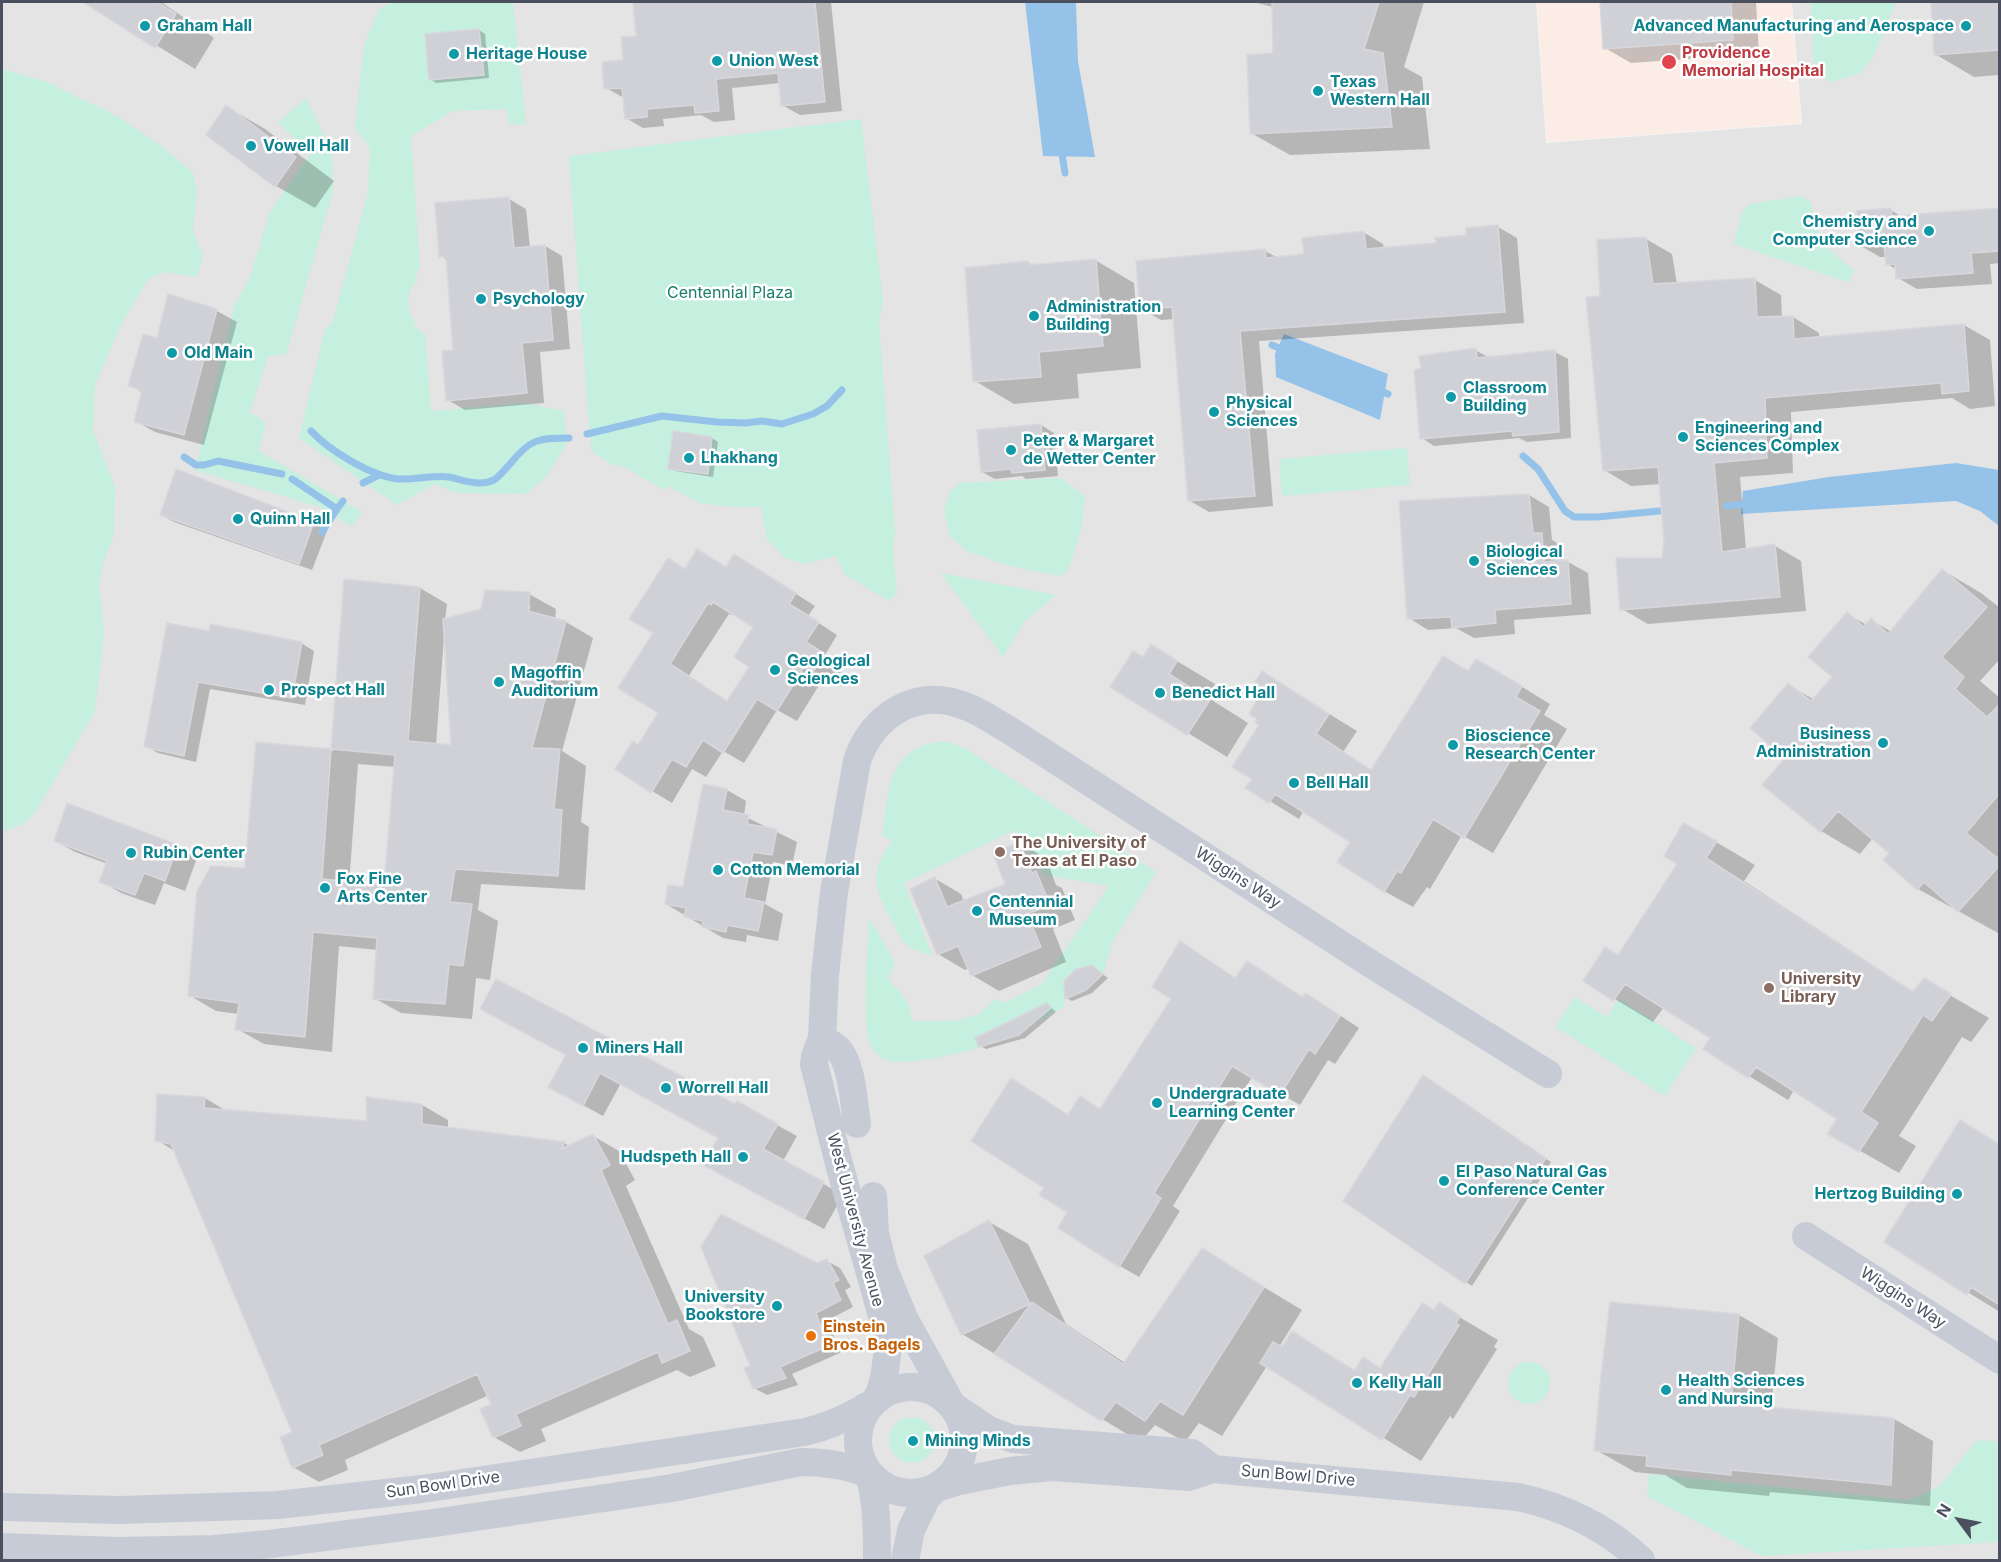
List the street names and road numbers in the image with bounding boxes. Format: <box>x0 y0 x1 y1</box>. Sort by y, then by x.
street label: Wiggins Way <box>1192 843 1284 913</box>
street label: West University Avenue <box>823 1131 887 1309</box>
street label: Wiggins Way <box>1857 1263 1949 1333</box>
street label: Sun Bowl Drive <box>1240 1461 1356 1491</box>
street label: Sun Bowl Drive <box>385 1468 501 1502</box>

